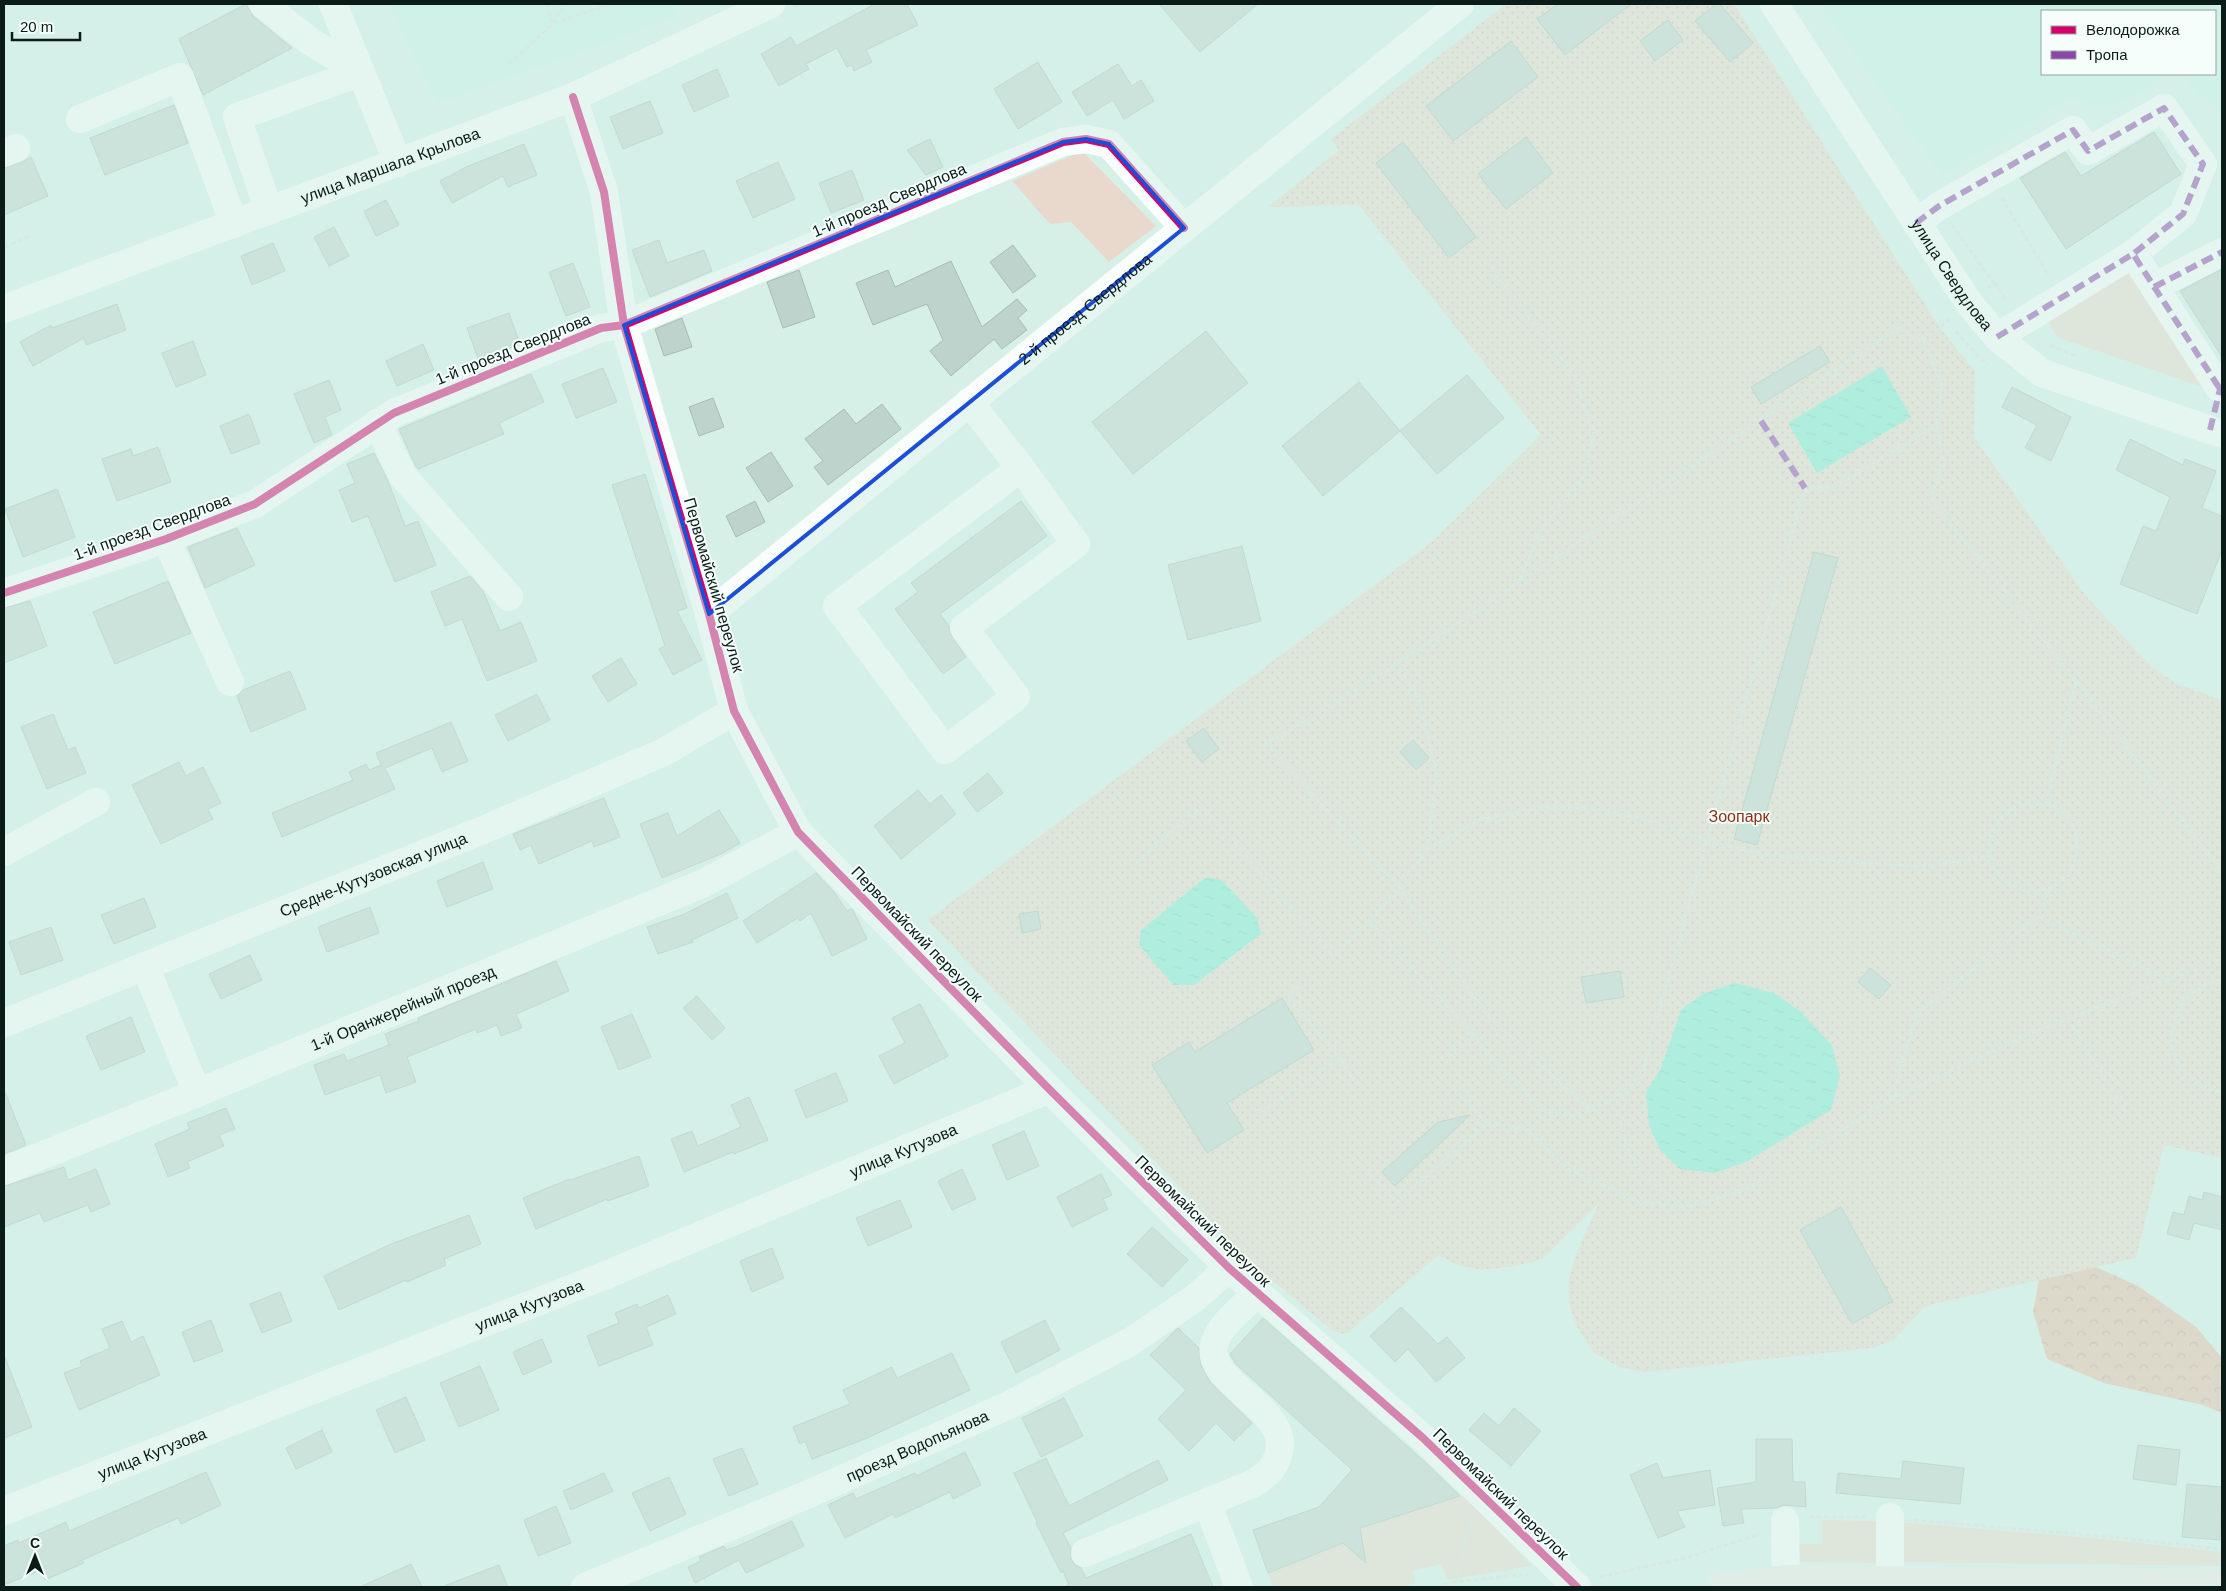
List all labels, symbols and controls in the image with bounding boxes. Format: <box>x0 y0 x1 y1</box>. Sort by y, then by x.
scale bar <box>12 10 80 42</box>
legend <box>2041 10 2216 75</box>
text: 20 m <box>20 18 53 35</box>
text: Велодорожка <box>2086 21 2180 38</box>
text: Тропа <box>2086 46 2128 63</box>
street label: улица Маршала Крылова <box>298 124 482 206</box>
street label: 1-й проезд Свердлова <box>809 160 969 240</box>
street label: улица Свердлова <box>1908 216 1996 334</box>
street label: 2-й проезд Свердлова <box>1015 250 1154 368</box>
street label: 1-й проезд Свердлова <box>433 310 593 388</box>
street label: 1-й проезд Свердлова <box>71 491 233 563</box>
street label: Первомайский переулок <box>681 496 747 675</box>
park label: Зоопарк <box>1709 808 1770 825</box>
street label: Средне-Кутузовская улица <box>277 829 469 920</box>
street label: Первомайский переулок <box>848 863 987 1006</box>
street label: 1-й Оранжерейный проезд <box>308 962 498 1054</box>
street label: улица Кутузова <box>847 1120 959 1180</box>
street label: Первомайский переулок <box>1132 1152 1275 1291</box>
street label: улица Кутузова <box>473 1276 586 1334</box>
street label: проезд Водопьянова <box>843 1407 991 1485</box>
street label: улица Кутузова <box>96 1424 209 1482</box>
street label: Первомайский переулок <box>1430 1425 1573 1564</box>
north arrow <box>10 1531 60 1581</box>
text: С <box>30 1535 40 1551</box>

